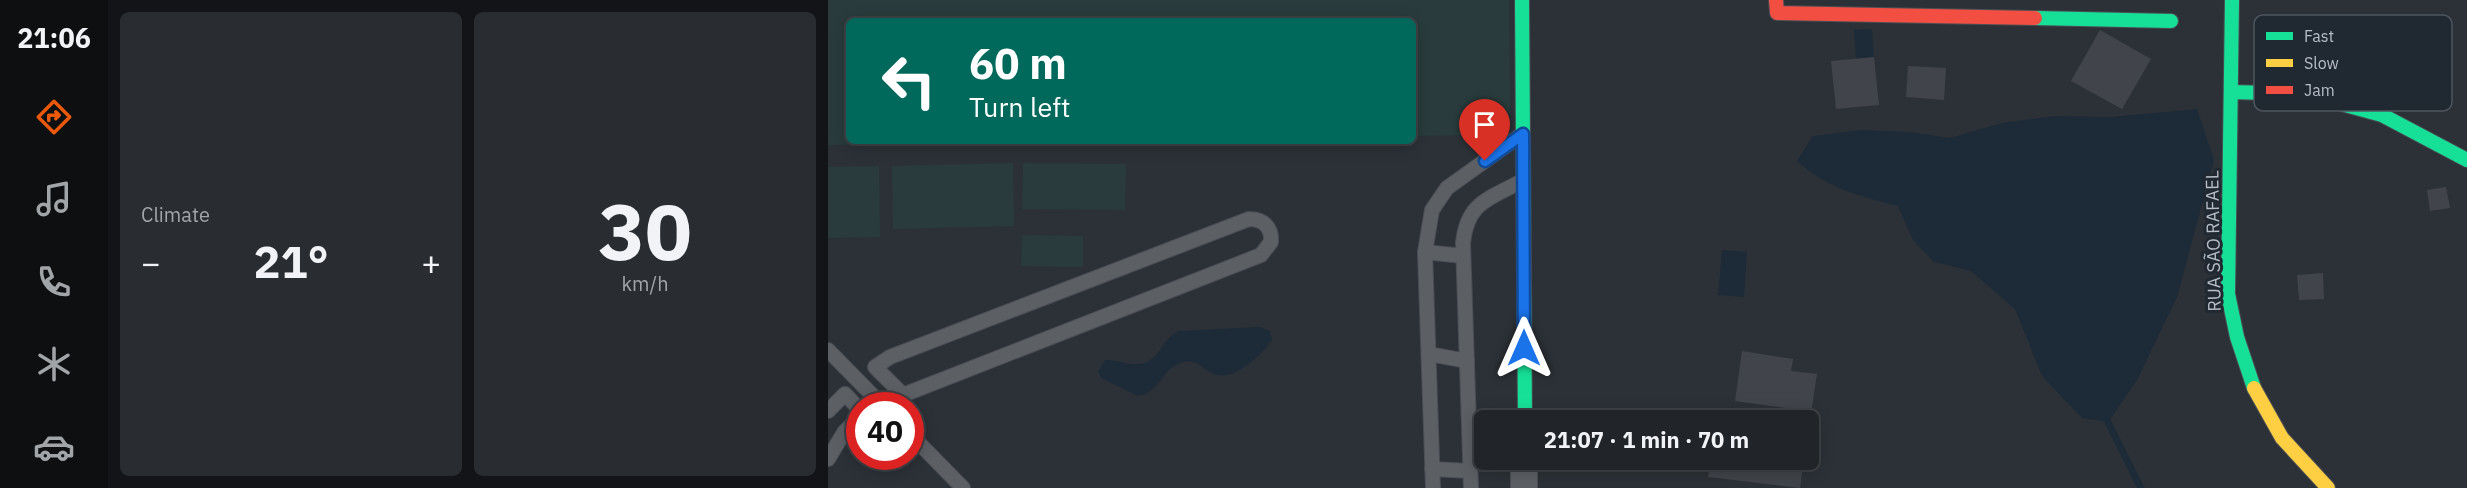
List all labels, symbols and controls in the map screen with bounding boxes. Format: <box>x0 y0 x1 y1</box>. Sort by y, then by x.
legend <box>2254 15 2452 111</box>
text: 21:06 <box>17 20 91 55</box>
text: Fast <box>2304 26 2334 46</box>
text: 60 m <box>969 36 1067 91</box>
icon: left <box>870 42 948 120</box>
text: Slow <box>2304 53 2339 73</box>
text: Jam <box>2304 80 2335 100</box>
text: Turn left <box>969 89 1070 124</box>
icon: directions <box>33 96 75 138</box>
pin <box>1459 99 1510 161</box>
icon: arrive <box>1468 108 1501 141</box>
street label: RUA SÃO RAFAEL <box>2200 170 2226 312</box>
icon: music <box>33 178 75 220</box>
text: 30 <box>598 180 692 281</box>
text: Climate <box>141 201 210 228</box>
text: 21° <box>253 232 329 290</box>
text: − <box>141 241 161 284</box>
text: + <box>421 241 441 284</box>
icon: phone <box>33 261 75 303</box>
text: km/h <box>621 270 669 297</box>
position arrow <box>1492 316 1556 380</box>
icon: climate <box>33 343 75 385</box>
speed limit sign: 40 <box>846 392 924 470</box>
text: 21:07 · 1 min · 70 m <box>1544 425 1749 454</box>
icon: car <box>33 426 75 468</box>

